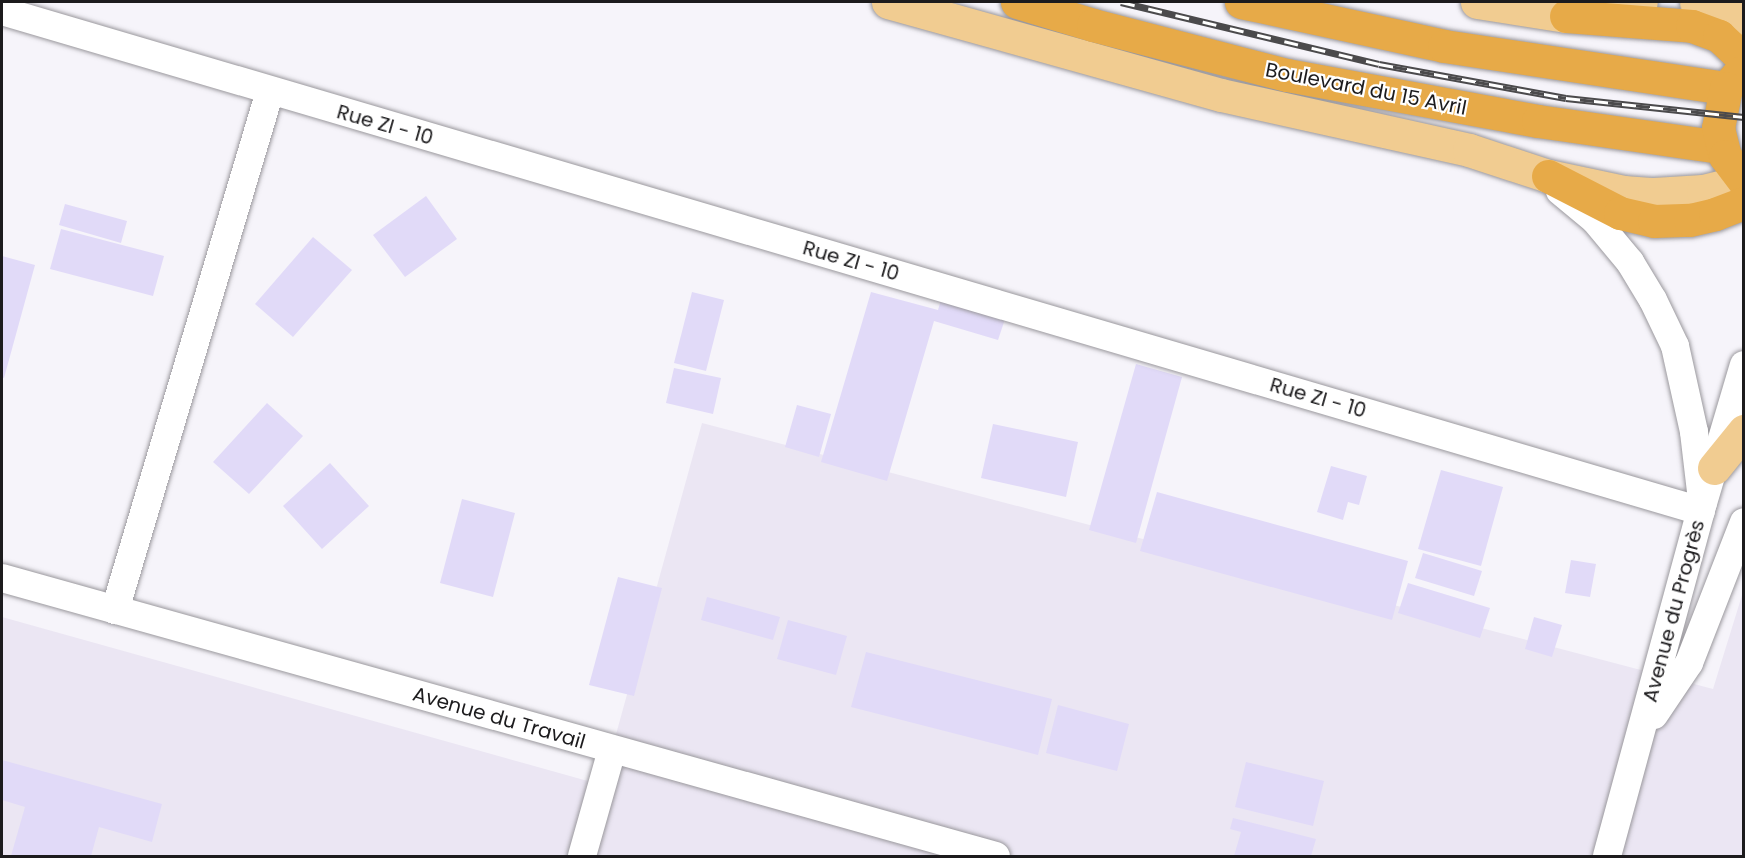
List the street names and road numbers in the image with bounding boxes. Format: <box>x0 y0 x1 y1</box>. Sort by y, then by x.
street label: Boulevard du 15 Avril <box>1263 58 1469 120</box>
street label: Rue ZI - 10 <box>334 100 436 150</box>
street label: Rue ZI - 10 <box>800 236 902 286</box>
street label: Rue ZI - 10 <box>1267 373 1369 423</box>
street label: Avenue du Progrès <box>1638 517 1710 705</box>
street label: Avenue du Travail <box>410 682 588 754</box>

